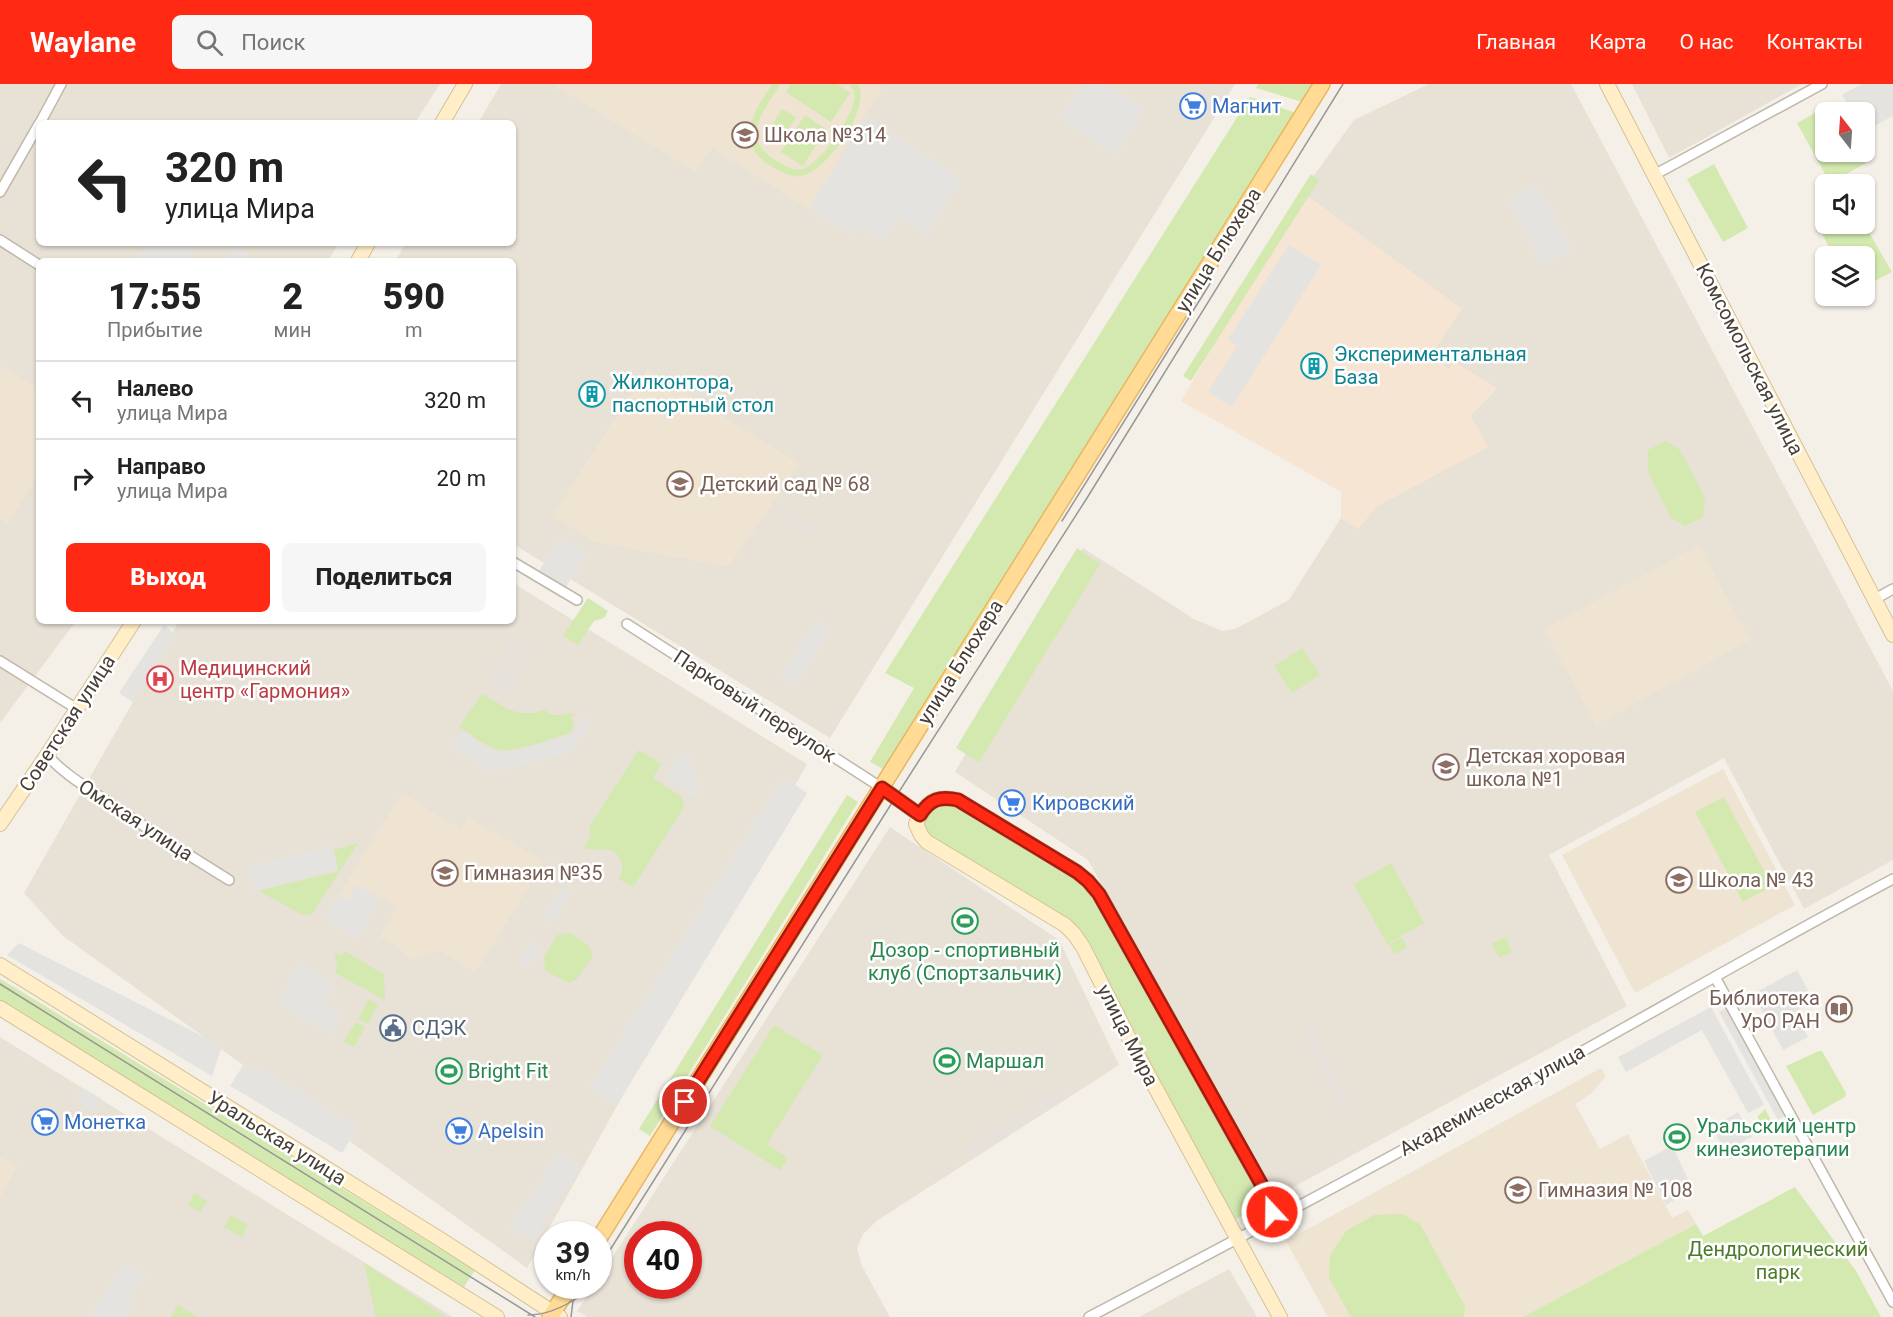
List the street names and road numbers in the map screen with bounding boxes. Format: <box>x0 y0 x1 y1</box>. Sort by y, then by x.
street label: улица Блюхера <box>1170 183 1266 317</box>
street label: Комсомольская улица <box>1691 259 1809 459</box>
street label: улица Блюхера <box>912 595 1008 729</box>
street label: Парковый переулок <box>669 645 841 768</box>
street label: Советская улица <box>14 650 120 796</box>
street label: Омская улица <box>74 774 198 866</box>
street label: улица Мира <box>1092 980 1164 1090</box>
street label: Академическая улица <box>1395 1039 1589 1161</box>
street label: Уральская улица <box>203 1086 351 1190</box>

